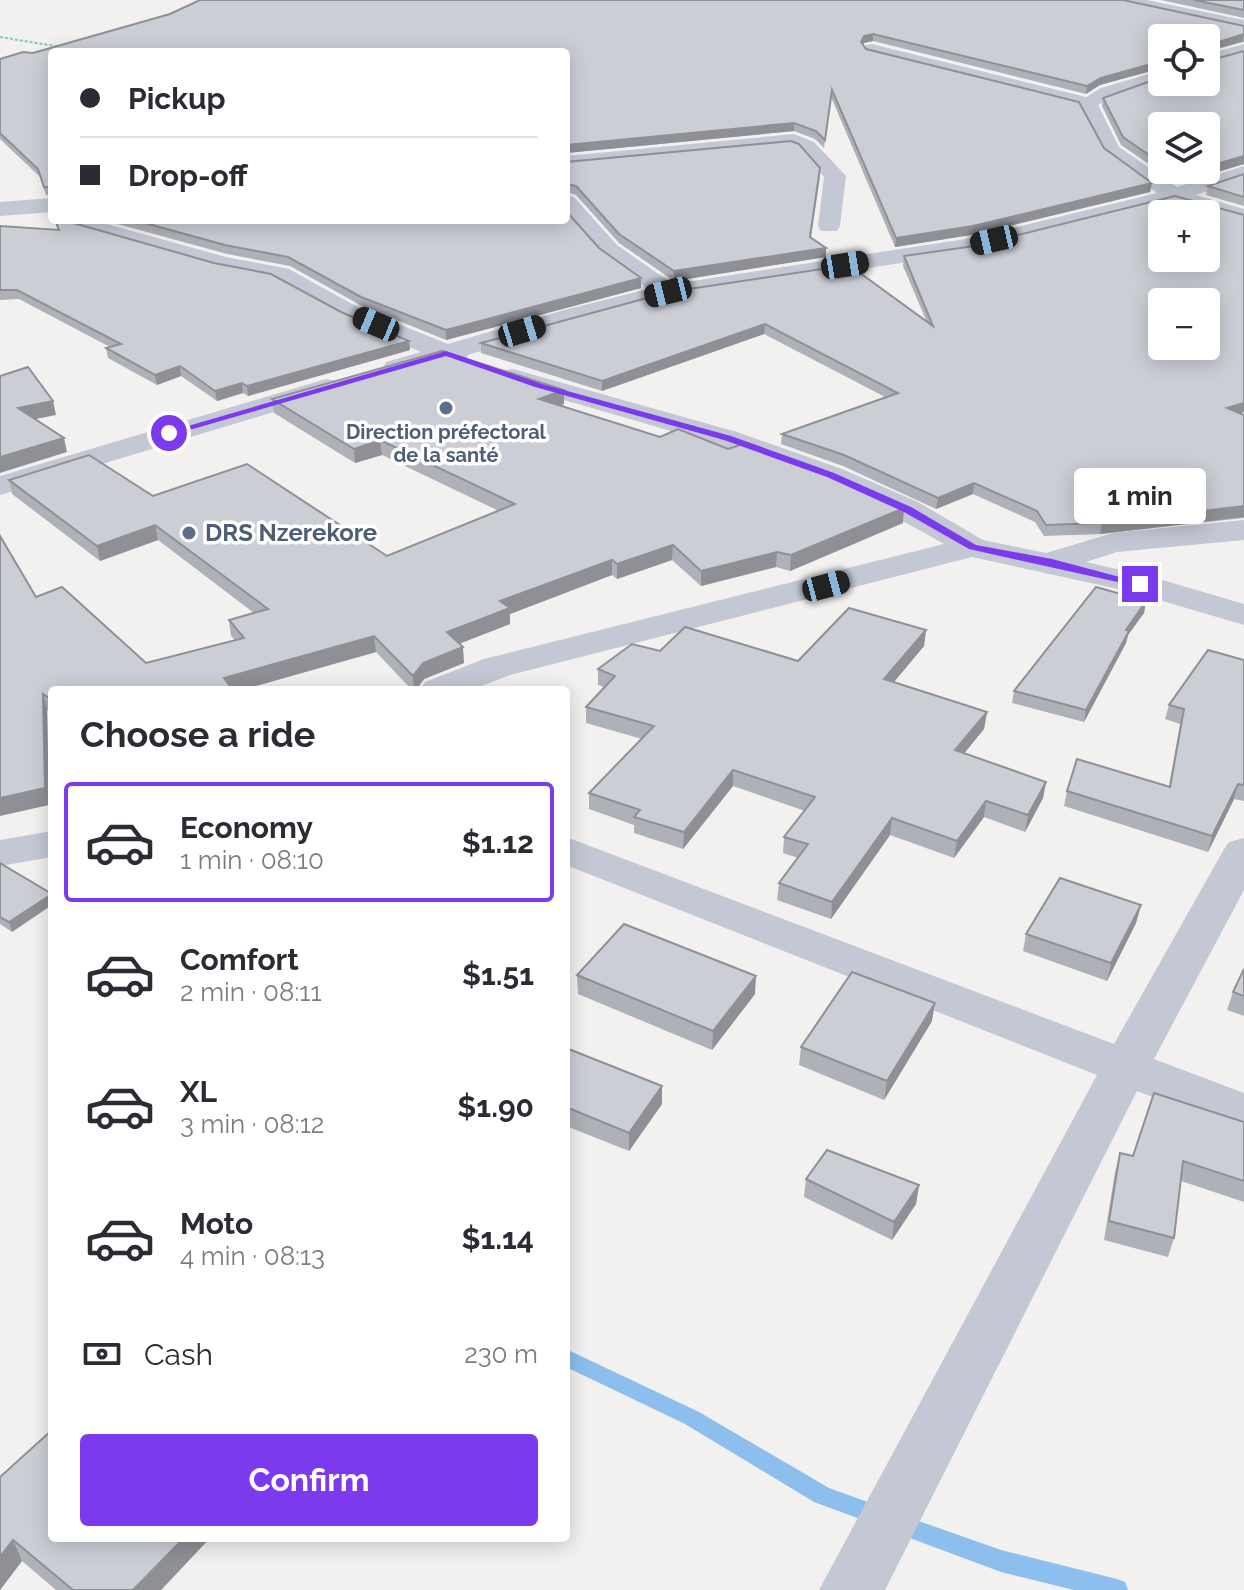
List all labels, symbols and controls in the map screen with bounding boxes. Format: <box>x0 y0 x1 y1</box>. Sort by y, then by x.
map controls <box>1148 24 1220 360</box>
button: locate <box>1148 24 1220 96</box>
text: Pickup <box>128 81 226 116</box>
button: layers <box>1148 112 1220 184</box>
text: Drop-off <box>128 158 248 193</box>
button: + <box>1148 200 1220 272</box>
car <box>968 223 1020 257</box>
car <box>819 249 871 281</box>
car <box>642 275 694 309</box>
button: − <box>1148 288 1220 360</box>
car <box>349 304 403 344</box>
car <box>496 313 548 349</box>
marker: Direction préfectoral de la santé <box>437 399 455 417</box>
route start <box>151 415 187 451</box>
place label: Direction préfectoral de la santé <box>346 420 547 467</box>
callout: 1 min <box>1074 468 1206 524</box>
text: 1 min <box>1107 481 1173 511</box>
place label: DRS Nzerekore <box>205 518 377 547</box>
marker: DRS Nzerekore <box>180 524 198 542</box>
route end <box>1122 566 1158 602</box>
car <box>800 568 852 604</box>
text: Choose a ride <box>80 713 315 755</box>
icon: car <box>84 806 156 878</box>
text: Economy <box>180 810 313 845</box>
text: $1.12 <box>462 825 534 860</box>
text: 1 min · 08:10 <box>180 845 324 875</box>
icon: car <box>84 938 156 1010</box>
text: Comfort <box>180 942 299 977</box>
text: $1.51 <box>462 957 534 992</box>
text: 2 min · 08:11 <box>180 977 322 1007</box>
icon: car <box>84 1070 156 1142</box>
text: XL <box>180 1074 217 1109</box>
text: $1.90 <box>457 1089 534 1124</box>
text: 3 min · 08:12 <box>180 1109 324 1139</box>
icon: car <box>84 1202 156 1274</box>
text: Moto <box>180 1206 253 1241</box>
text: $1.14 <box>461 1221 534 1256</box>
text: 4 min · 08:13 <box>180 1241 325 1271</box>
icon: cash <box>80 1332 124 1376</box>
text: Cash <box>144 1337 213 1372</box>
text: 230 m <box>464 1339 538 1369</box>
button: Confirm <box>80 1434 538 1526</box>

